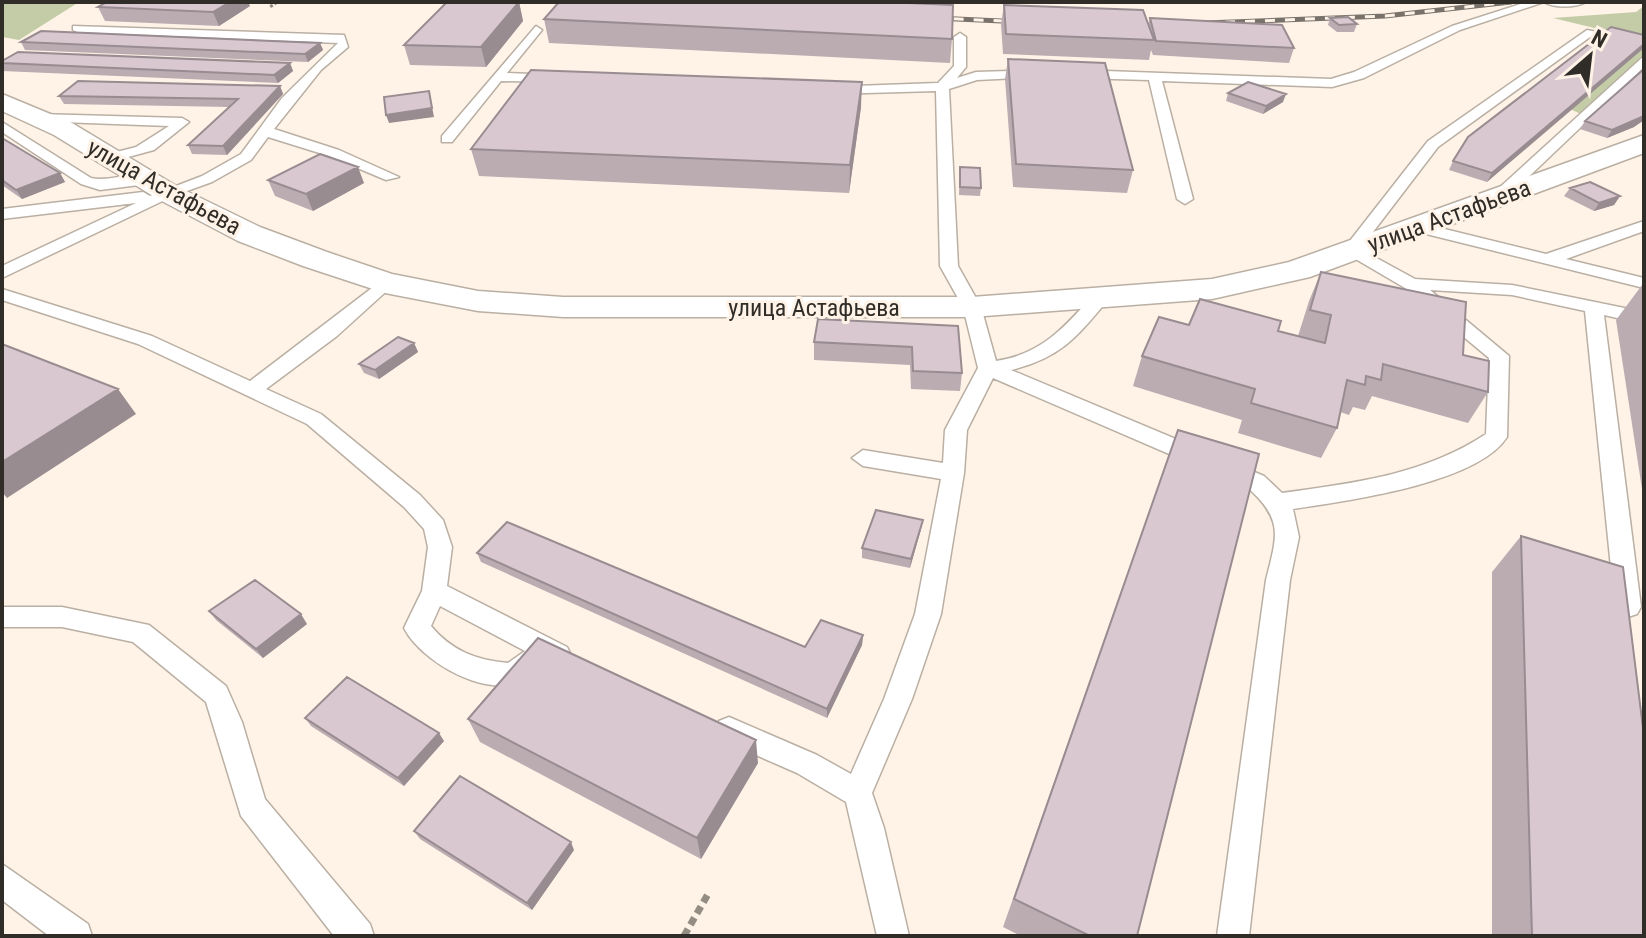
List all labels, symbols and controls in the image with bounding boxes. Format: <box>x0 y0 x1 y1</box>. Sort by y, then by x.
north arrow <box>1550 16 1630 96</box>
text: N <box>1587 25 1611 53</box>
street label: улица Астафьева <box>82 133 246 241</box>
street label: улица Астафьева <box>1364 174 1534 258</box>
street label: улица Астафьева <box>728 294 900 322</box>

